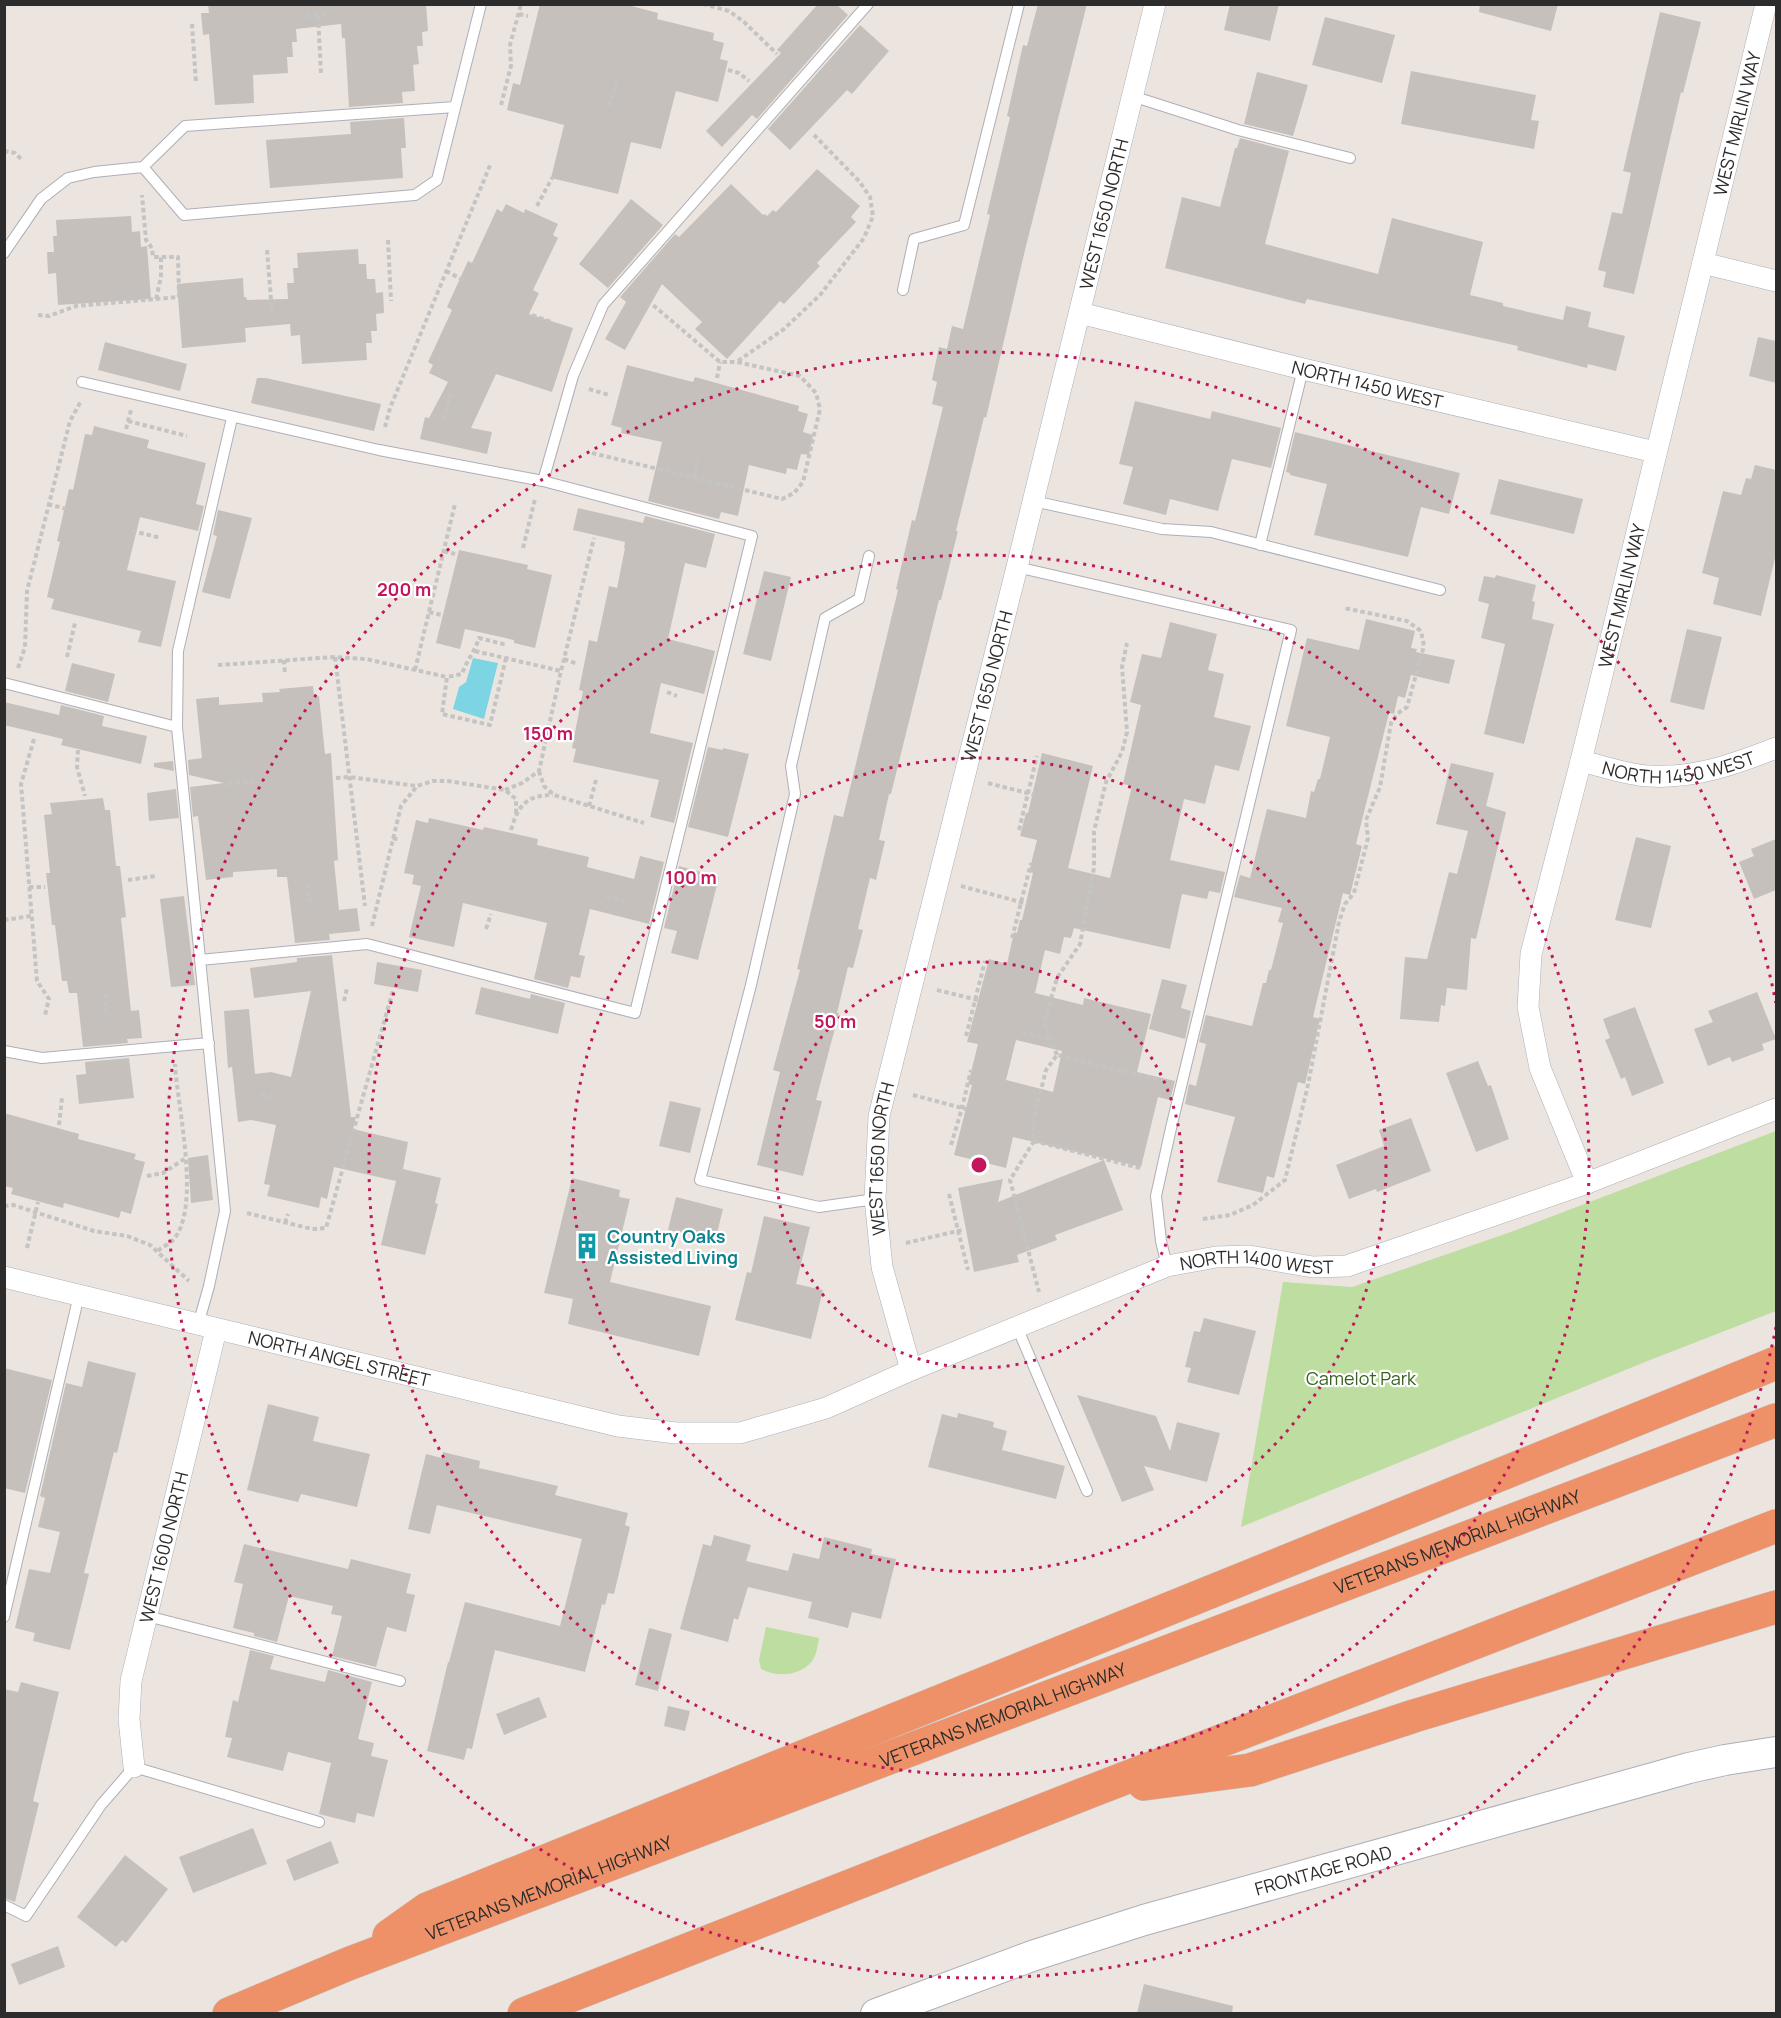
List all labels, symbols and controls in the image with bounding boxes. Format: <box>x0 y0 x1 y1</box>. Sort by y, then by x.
street label: WEST MIRLIN WAY <box>1708 48 1766 198</box>
street label: WEST 1650 NORTH <box>1073 136 1134 292</box>
street label: NORTH 1450 WEST <box>1289 355 1446 414</box>
street label: WEST MIRLIN WAY <box>1592 520 1651 670</box>
text: 200 m <box>377 577 431 601</box>
street label: WEST 1650 NORTH <box>957 608 1018 764</box>
text: 150 m <box>523 721 573 745</box>
street label: NORTH 1450 WEST <box>1600 745 1758 788</box>
text: 100 m <box>665 865 717 889</box>
text: 50 m <box>814 1009 856 1033</box>
street label: WEST 1650 NORTH <box>863 1079 899 1237</box>
centre of rings <box>969 1155 989 1175</box>
place label: Country Oaks Assisted Living <box>607 1224 738 1269</box>
building icon: Country Oaks Assisted Living <box>572 1231 602 1261</box>
street label: NORTH 1400 WEST <box>1178 1244 1334 1279</box>
street label: NORTH ANGEL STREET <box>246 1325 433 1392</box>
park label: Camelot Park <box>1306 1366 1417 1390</box>
street label: WEST 1600 NORTH <box>133 1469 193 1625</box>
street label: VETERANS MEMORIAL HIGHWAY <box>1331 1483 1585 1599</box>
street label: VETERANS MEMORIAL HIGHWAY <box>876 1656 1131 1772</box>
street label: VETERANS MEMORIAL HIGHWAY <box>422 1829 676 1945</box>
street label: FRONTAGE ROAD <box>1252 1840 1394 1901</box>

